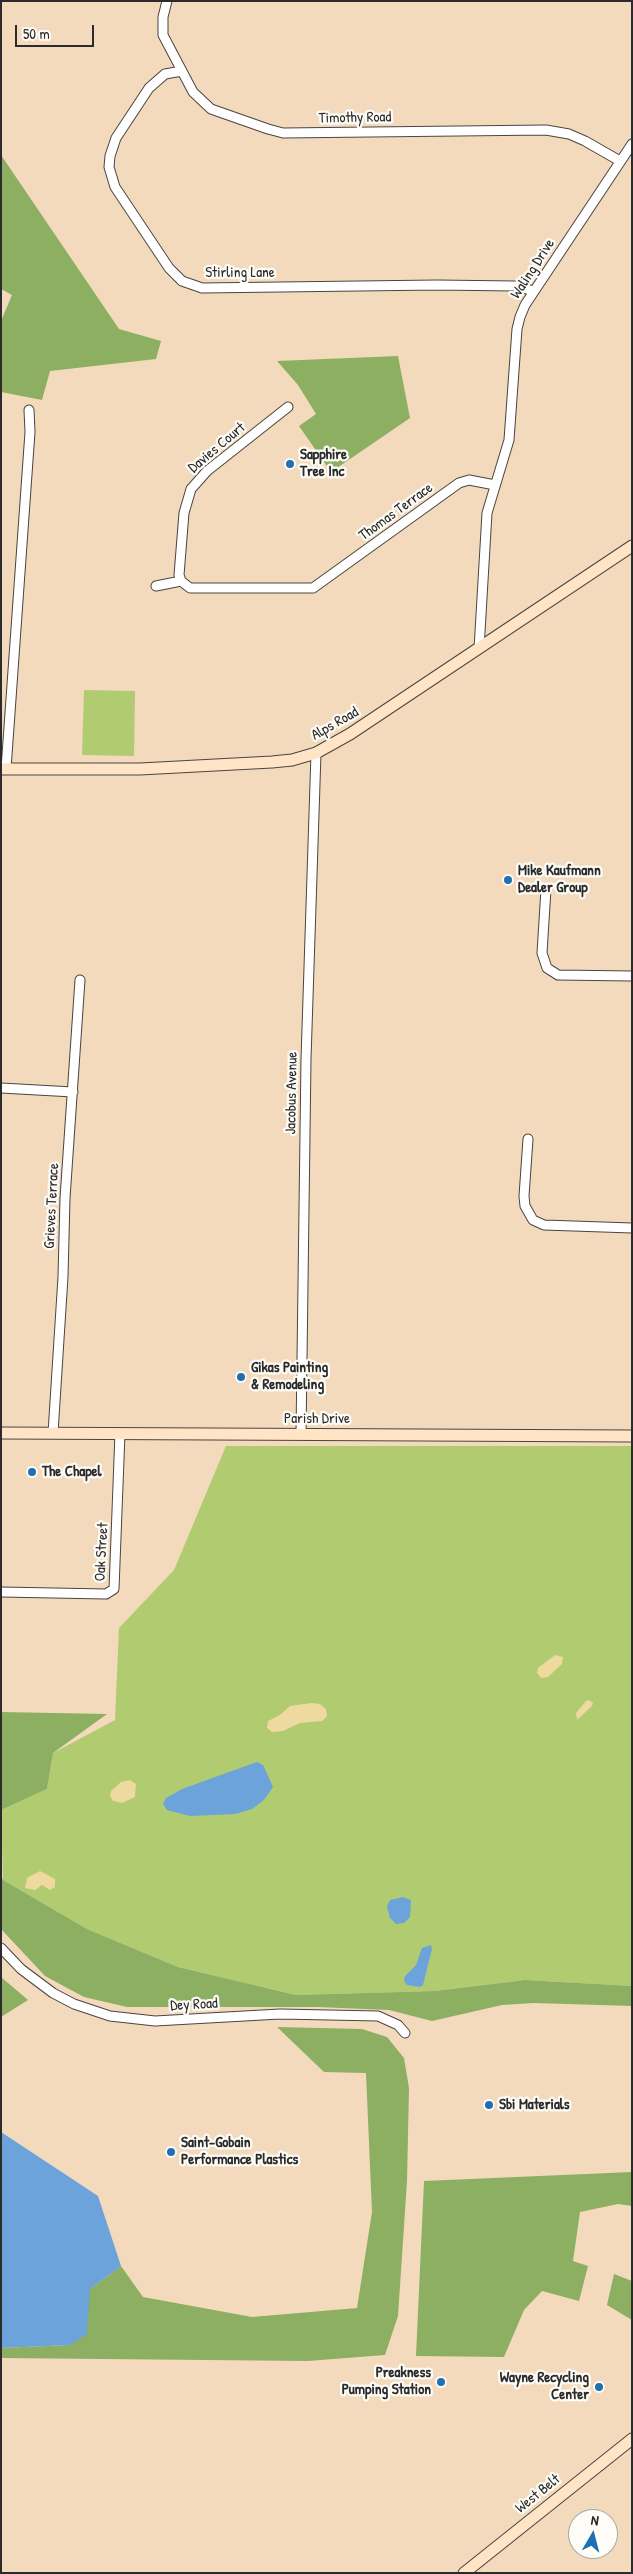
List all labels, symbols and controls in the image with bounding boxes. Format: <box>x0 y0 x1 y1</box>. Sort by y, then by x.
scale bar <box>18 15 96 47</box>
text: 50 m <box>23 23 50 44</box>
street label: Timothy Road <box>319 108 391 128</box>
street label: Waling Drive <box>507 236 559 302</box>
street label: Stirling Lane <box>205 264 275 282</box>
street label: Davies Court <box>185 419 249 477</box>
place label: Sapphire Tree Inc <box>300 446 347 481</box>
marker: Sapphire Tree Inc <box>284 458 296 470</box>
street label: Thomas Terrace <box>356 479 436 545</box>
street label: Alps Road <box>308 703 362 745</box>
place label: Mike Kaufmann Dealer Group <box>518 862 601 897</box>
marker: Mike Kaufmann Dealer Group <box>502 874 514 886</box>
street label: Jacobus Avenue <box>282 1051 302 1135</box>
street label: Grieves Terrace <box>41 1163 63 1249</box>
place label: Gikas Painting & Remodeling <box>251 1359 328 1394</box>
marker: Gikas Painting & Remodeling <box>235 1371 247 1383</box>
street label: Parish Drive <box>284 1410 350 1428</box>
place label: The Chapel <box>42 1463 102 1481</box>
marker: The Chapel <box>26 1466 38 1478</box>
street label: Oak Street <box>91 1522 113 1582</box>
street label: Dey Road <box>170 1995 218 2015</box>
place label: Sbi Materials <box>499 2096 570 2114</box>
marker: Sbi Materials <box>483 2099 495 2111</box>
place label: Saint-Gobain Performance Plastics <box>181 2134 298 2169</box>
marker: Saint-Gobain Performance Plastics <box>165 2146 177 2158</box>
place label: Preakness Pumping Station <box>342 2364 431 2399</box>
place label: Wayne Recycling Center <box>500 2369 589 2404</box>
marker: Preakness Pumping Station <box>435 2376 447 2388</box>
marker: Wayne Recycling Center <box>593 2381 605 2393</box>
street label: West Belt <box>512 2471 564 2517</box>
north arrow <box>568 2509 618 2559</box>
text: N <box>590 2510 600 2530</box>

